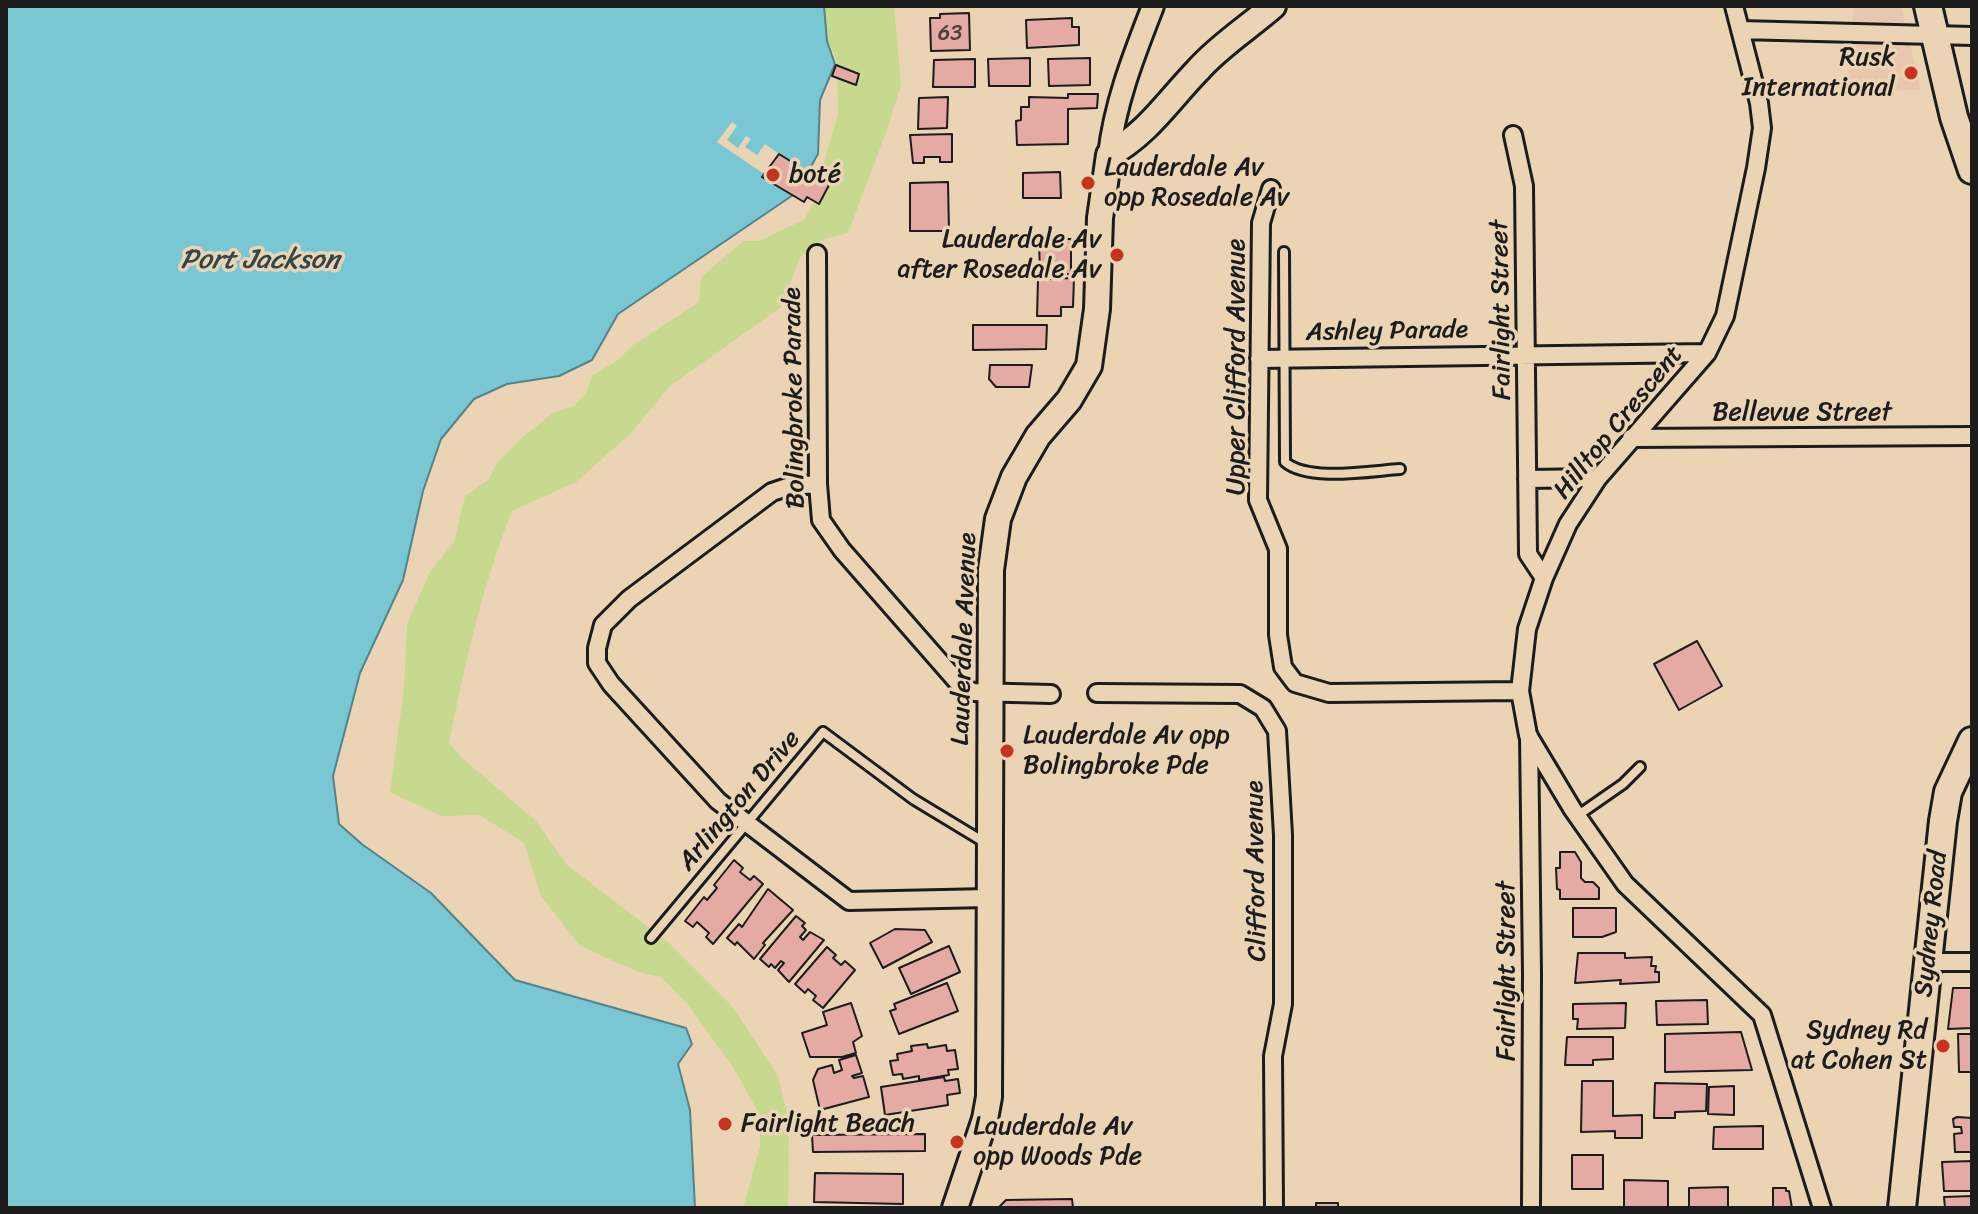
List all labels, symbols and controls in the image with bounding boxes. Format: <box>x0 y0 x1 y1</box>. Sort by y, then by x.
house number: 63 <box>938 21 962 47</box>
place label: Rusk International <box>1742 42 1895 104</box>
marker: Rusk International <box>1902 64 1920 82</box>
place label: Lauderdale Av opp Rosedale Av <box>1104 152 1289 214</box>
place label: boté <box>789 159 841 191</box>
marker: boté <box>764 166 782 184</box>
marker: Lauderdale Av opp Rosedale Av <box>1079 174 1097 192</box>
street label: Fairlight Street <box>1485 220 1519 400</box>
place label: Lauderdale Av after Rosedale Av <box>897 224 1101 286</box>
street label: Upper Clifford Avenue <box>1221 239 1253 495</box>
water label: Port Jackson <box>180 244 340 278</box>
marker: Lauderdale Av after Rosedale Av <box>1108 246 1126 264</box>
street label: Bolingbroke Parade <box>777 287 813 509</box>
street label: Ashley Parade <box>1306 315 1468 349</box>
street label: Hilltop Crescent <box>1548 340 1690 506</box>
street label: Bellevue Street <box>1712 397 1892 429</box>
street label: Lauderdale Avenue <box>946 532 984 746</box>
place label: Lauderdale Av opp Bolingbroke Pde <box>1023 720 1230 782</box>
street label: Arlington Drive <box>672 724 808 878</box>
marker: Lauderdale Av opp Bolingbroke Pde <box>998 742 1016 760</box>
street label: Clifford Avenue <box>1240 780 1274 962</box>
street label: Sydney Road <box>1909 849 1955 999</box>
street label: Fairlight Street <box>1491 881 1523 1061</box>
place label: Sydney Rd at Cohen St <box>1791 1015 1927 1076</box>
marker: Sydney Rd at Cohen St <box>1934 1037 1952 1055</box>
place label: Fairlight Beach <box>741 1108 915 1140</box>
place label: Lauderdale Av opp Woods Pde <box>973 1111 1142 1172</box>
marker: Fairlight Beach <box>716 1115 734 1133</box>
marker: Lauderdale Av opp Woods Pde <box>948 1133 966 1151</box>

